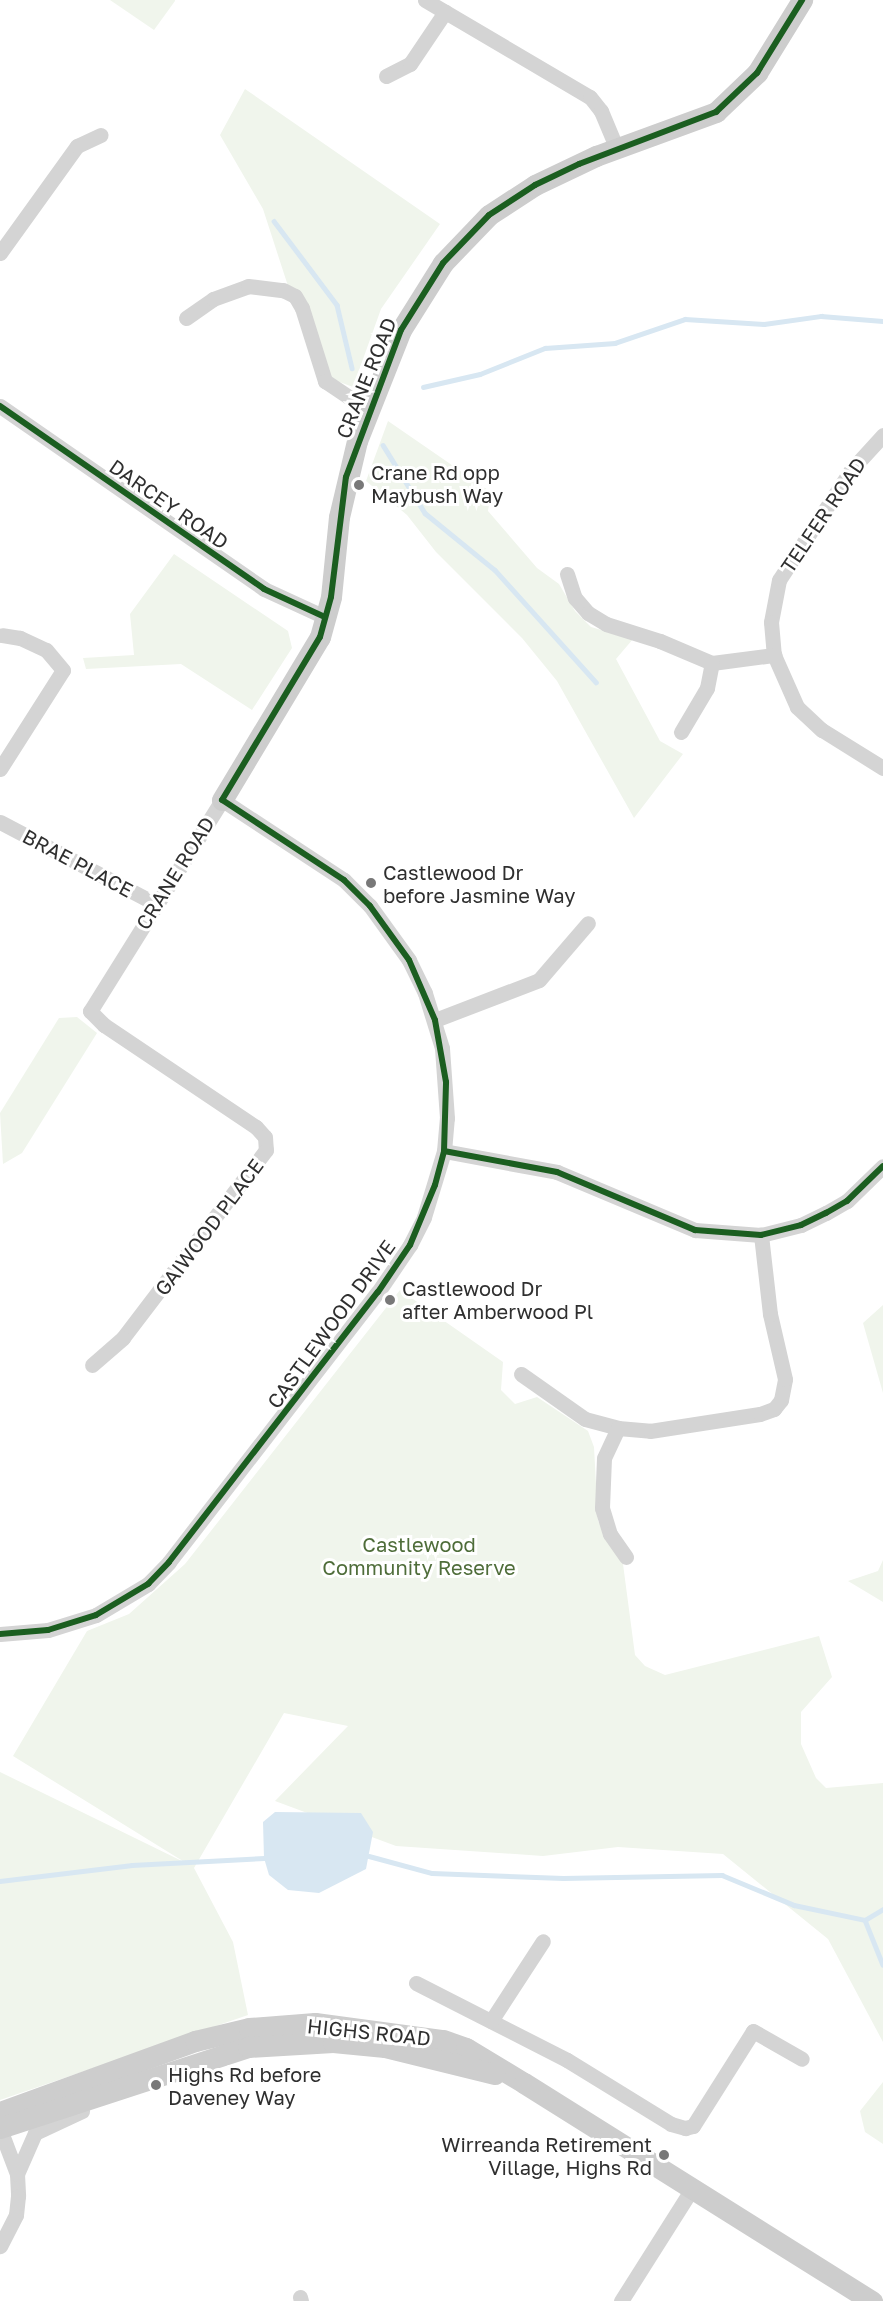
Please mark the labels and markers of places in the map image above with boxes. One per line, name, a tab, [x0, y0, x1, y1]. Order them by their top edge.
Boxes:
place label: Crane Rd opp Maybush Way	[371, 461, 503, 508]
marker: Crane Rd opp Maybush Way	[352, 478, 366, 492]
place label: Castlewood Dr before Jasmine Way	[383, 860, 575, 907]
marker: Castlewood Dr before Jasmine Way	[364, 876, 378, 890]
place label: Castlewood Dr after Amberwood Pl	[402, 1276, 593, 1323]
marker: Castlewood Dr after Amberwood Pl	[383, 1293, 397, 1307]
place label: Highs Rd before Daveney Way	[168, 2062, 321, 2109]
marker: Highs Rd before Daveney Way	[149, 2078, 163, 2092]
place label: Wirreanda Retirement Village, Highs Rd	[441, 2132, 652, 2179]
marker: Wirreanda Retirement Village, Highs Rd	[657, 2148, 671, 2162]

